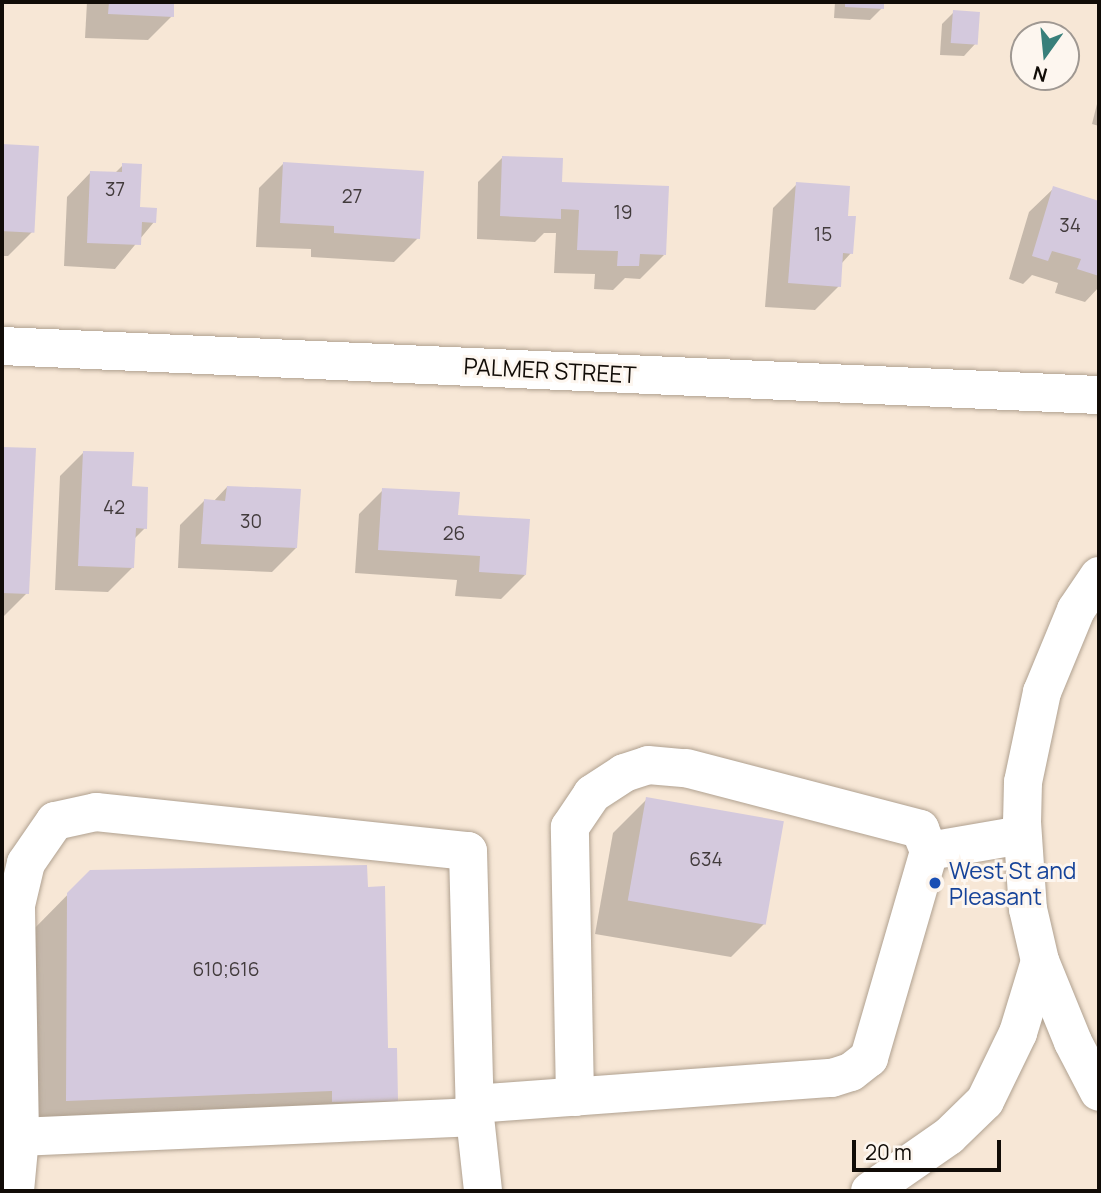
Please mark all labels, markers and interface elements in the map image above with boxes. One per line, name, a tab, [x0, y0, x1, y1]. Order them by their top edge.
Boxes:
north arrow	[1010, 21, 1080, 91]
text: N	[1030, 60, 1050, 89]
house number: 37	[105, 179, 125, 201]
house number: 27	[342, 186, 362, 208]
house number: 19	[613, 202, 633, 224]
house number: 34	[1059, 215, 1081, 237]
house number: 15	[814, 224, 832, 246]
street label: PALMER STREET	[463, 352, 637, 388]
house number: 42	[103, 497, 125, 519]
house number: 30	[240, 511, 262, 533]
house number: 26	[443, 523, 465, 545]
house number: 634	[689, 849, 723, 871]
place label: West St and Pleasant	[949, 856, 1076, 910]
marker: West St and Pleasant	[927, 875, 943, 891]
house number: 610;616	[192, 959, 260, 981]
scale bar	[856, 1126, 1005, 1170]
text: 20 m	[865, 1138, 912, 1166]

